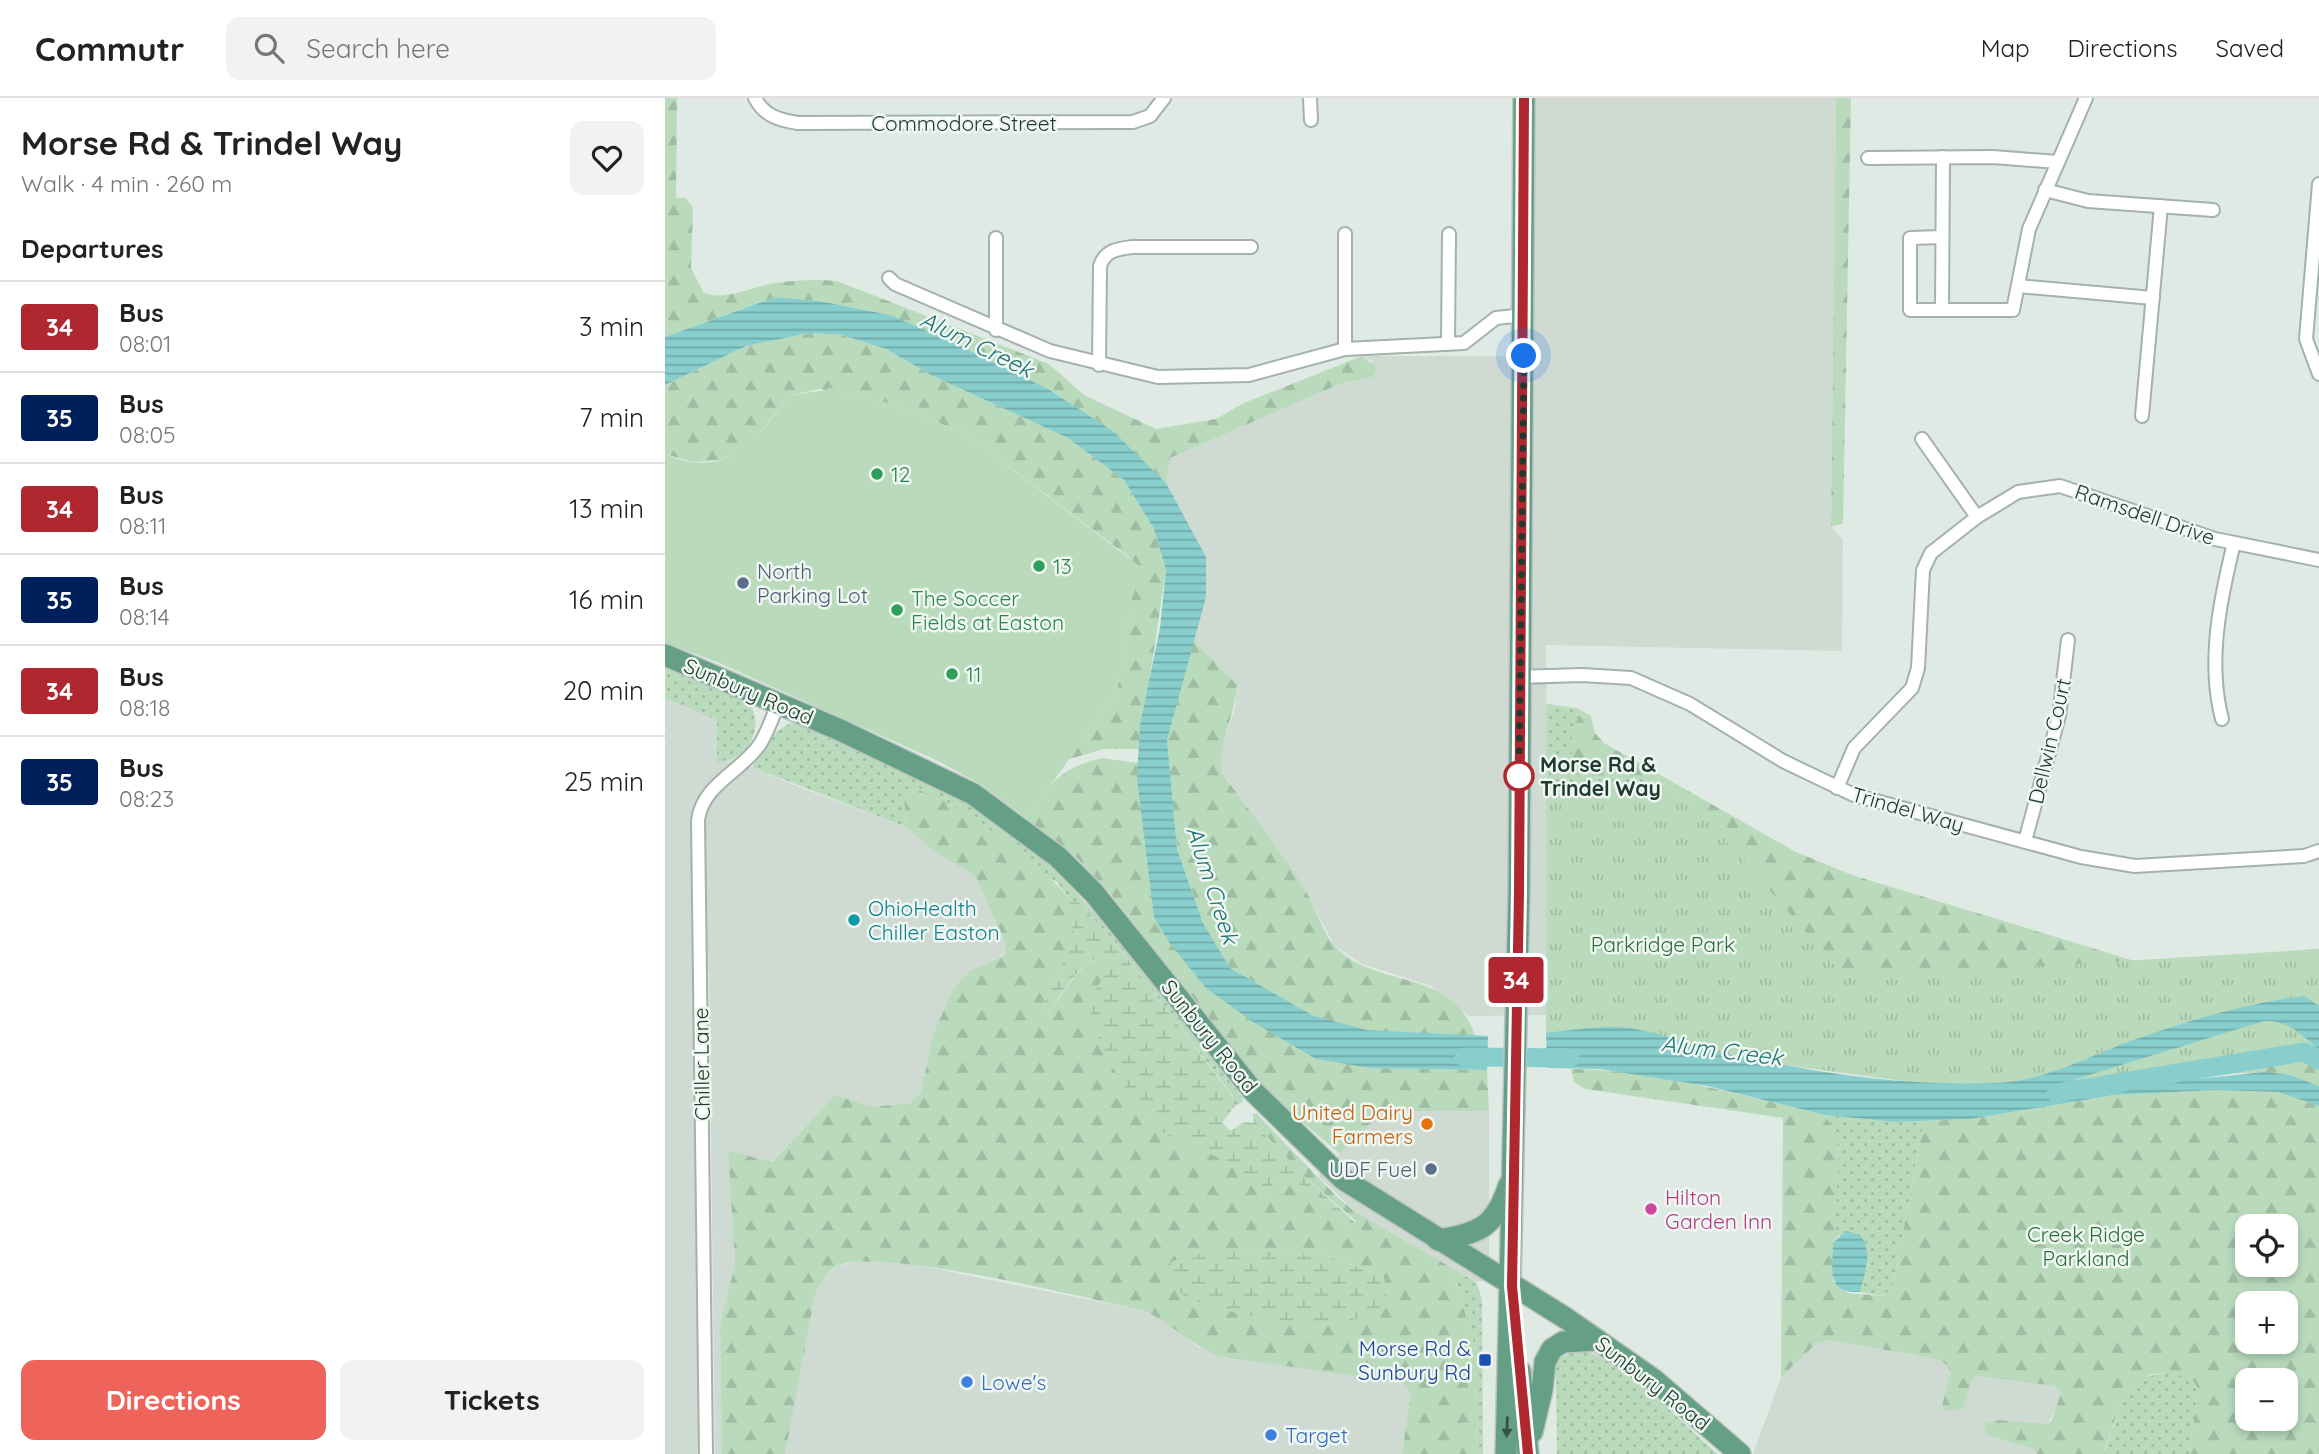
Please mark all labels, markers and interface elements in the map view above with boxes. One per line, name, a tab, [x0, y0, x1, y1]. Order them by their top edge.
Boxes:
search box	[226, 17, 716, 80]
text: Commutr	[35, 28, 184, 69]
icon: search	[250, 29, 288, 67]
text: Search here	[306, 32, 450, 65]
text: Map	[1981, 33, 2030, 63]
text: Directions	[2068, 33, 2178, 63]
text: Saved	[2216, 33, 2284, 63]
street label: Commodore Street	[871, 110, 1057, 136]
button: heart	[570, 121, 644, 195]
text: Morse Rd & Trindel Way	[21, 122, 402, 163]
text: Walk · 4 min · 260 m	[21, 169, 232, 198]
text: Departures	[21, 232, 164, 265]
text: Bus	[119, 296, 164, 329]
water label: Alum Creek	[916, 304, 1040, 385]
text: 3 min	[579, 310, 644, 343]
text: 34	[46, 312, 73, 342]
text: 08:01	[119, 329, 172, 358]
your location	[1506, 338, 1541, 373]
text: Bus	[119, 387, 164, 420]
text: 7 min	[579, 401, 644, 434]
text: 35	[46, 403, 73, 433]
text: 08:05	[119, 420, 176, 449]
place label: 12	[891, 461, 910, 487]
marker: 12	[869, 466, 885, 482]
text: Bus	[119, 478, 164, 511]
street label: Ramsdell Drive	[2072, 478, 2218, 550]
text: 13 min	[569, 492, 644, 525]
text: 34	[46, 494, 73, 524]
text: 08:11	[119, 511, 166, 540]
place label: 13	[1053, 553, 1072, 579]
place label: North Parking Lot	[757, 558, 868, 608]
marker: 13	[1031, 558, 1047, 574]
text: Bus	[119, 569, 164, 602]
marker: North Parking Lot	[735, 575, 751, 591]
text: 16 min	[569, 583, 644, 616]
text: 35	[46, 585, 73, 615]
place label: The Soccer Fields at Easton	[911, 585, 1064, 635]
text: 08:14	[119, 602, 170, 631]
marker: The Soccer Fields at Easton	[889, 602, 905, 618]
street label: Sunbury Road	[680, 652, 818, 730]
text: Bus	[119, 660, 164, 693]
place label: 11	[966, 661, 982, 687]
marker: 11	[944, 666, 960, 682]
text: 20 min	[563, 674, 644, 707]
text: 34	[46, 676, 73, 706]
street label: Dellwin Court	[2022, 676, 2076, 806]
text: 08:18	[119, 693, 170, 722]
text: Bus	[119, 751, 164, 784]
place label: Morse Rd & Trindel Way	[1540, 751, 1661, 801]
marker: Morse Rd & Trindel Way	[1504, 761, 1534, 791]
text: 25 min	[564, 765, 644, 798]
text: 35	[46, 767, 73, 797]
street label: Trindel Way	[1849, 781, 1967, 837]
text: 08:23	[119, 784, 174, 813]
water label: Alum Creek	[1180, 822, 1246, 949]
place label: OhioHealth Chiller Easton	[868, 895, 1000, 945]
marker: OhioHealth Chiller Easton	[846, 912, 862, 928]
park label: Parkridge Park	[1591, 931, 1735, 957]
line badge: 34	[1485, 957, 1547, 1003]
text: 34	[1503, 965, 1530, 995]
street label: Sunbury Road	[1156, 974, 1264, 1098]
street label: Chiller Lane	[687, 1007, 715, 1121]
water label: Alum Creek	[1660, 1028, 1786, 1072]
place label: United Dairy Farmers	[1292, 1099, 1413, 1149]
marker: United Dairy Farmers	[1419, 1116, 1435, 1132]
place label: UDF Fuel	[1329, 1156, 1417, 1182]
marker: UDF Fuel	[1423, 1161, 1439, 1177]
place label: Hilton Garden Inn	[1665, 1184, 1772, 1234]
marker: Hilton Garden Inn	[1643, 1201, 1659, 1217]
map controls	[2235, 1214, 2298, 1431]
button: locate	[2235, 1214, 2298, 1277]
park label: Creek Ridge Parkland	[2027, 1221, 2145, 1271]
button: +	[2235, 1291, 2298, 1354]
street label: Sunbury Road	[1590, 1330, 1716, 1436]
place label: Morse Rd & Sunbury Rd	[1358, 1335, 1471, 1385]
marker: Morse Rd & Sunbury Rd	[1477, 1352, 1493, 1368]
button: Directions	[21, 1360, 326, 1440]
button: Tickets	[340, 1360, 644, 1440]
button: −	[2235, 1368, 2298, 1431]
place label: Lowe's	[981, 1369, 1046, 1395]
marker: Lowe's	[959, 1374, 975, 1390]
one-way arrow	[1502, 1417, 1513, 1439]
place label: Target	[1285, 1422, 1348, 1448]
marker: Target	[1263, 1427, 1279, 1443]

